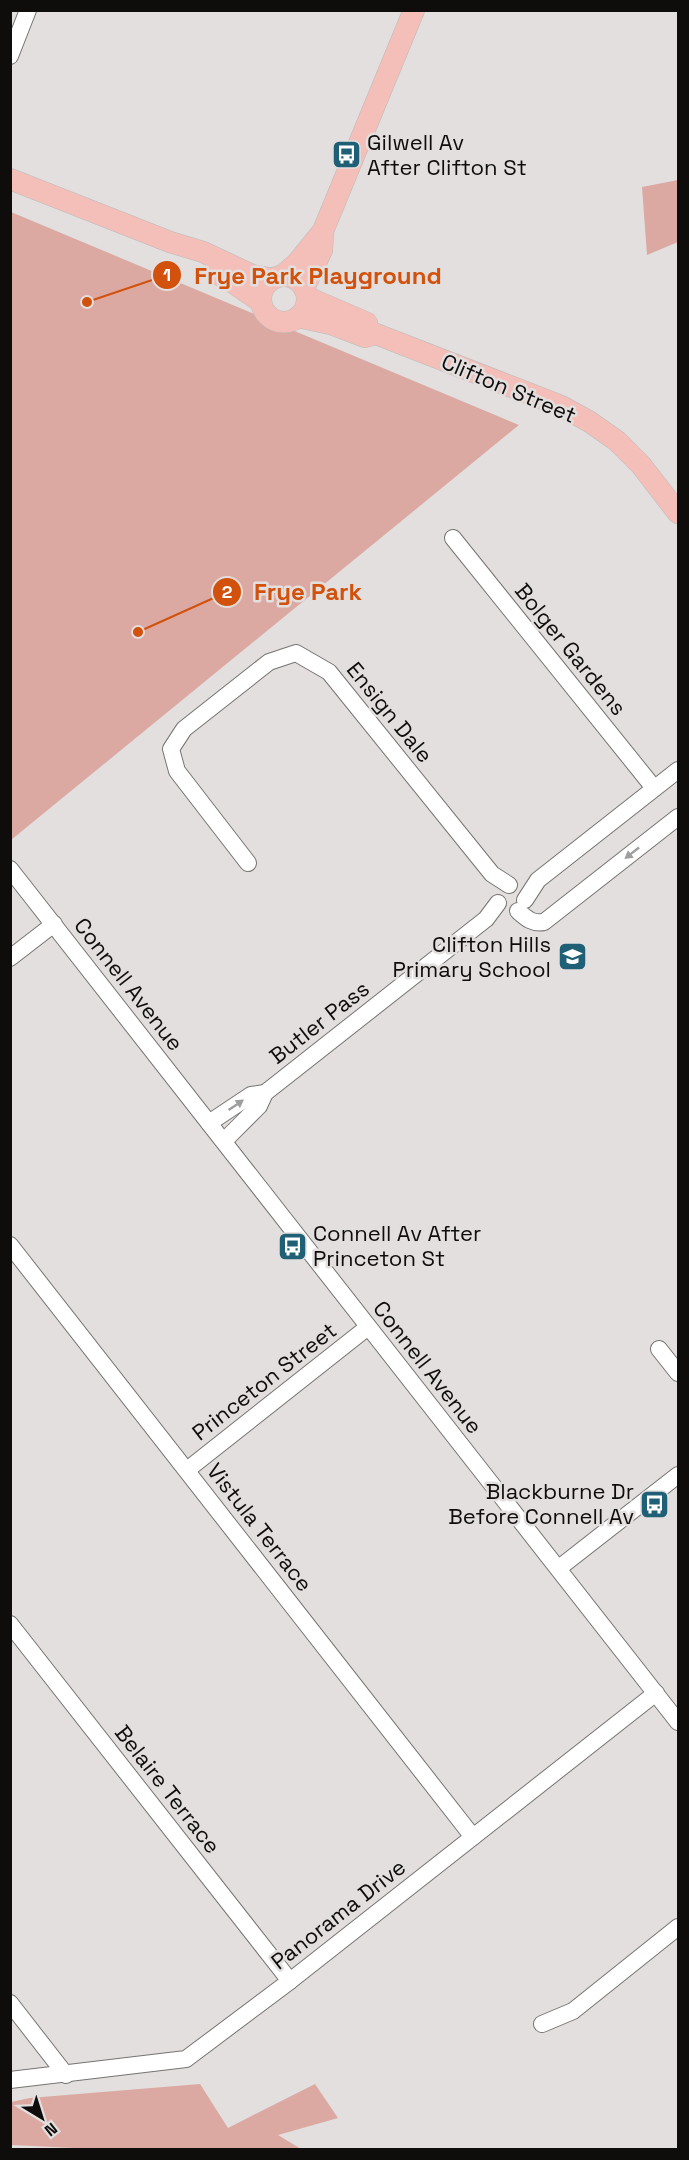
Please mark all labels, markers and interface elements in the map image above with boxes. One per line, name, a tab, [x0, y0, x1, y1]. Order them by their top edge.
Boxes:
place label: Gilwell Av After Clifton St	[367, 128, 527, 181]
bus stop icon: Gilwell Av After Clifton St	[330, 139, 362, 171]
callout: Frye Park Playground	[152, 254, 454, 296]
text: Frye Park Playground	[194, 260, 442, 291]
text: 1	[163, 263, 171, 286]
street label: Clifton Street	[437, 347, 581, 429]
callout: Frye Park	[212, 571, 374, 613]
text: Frye Park	[254, 576, 363, 607]
street label: Bolger Gardens	[509, 577, 633, 721]
text: 2	[222, 580, 233, 603]
street label: Ensign Dale	[341, 656, 439, 768]
one-way arrow	[625, 846, 640, 858]
street label: Connell Avenue	[68, 912, 190, 1056]
place label: Clifton Hills Primary School	[392, 930, 551, 983]
school or university icon: Clifton Hills Primary School	[556, 941, 588, 973]
street label: Butler Pass	[263, 974, 375, 1070]
one-way arrow	[228, 1100, 244, 1111]
place label: Connell Av After Princeton St	[313, 1219, 481, 1272]
bus stop icon: Connell Av After Princeton St	[276, 1230, 308, 1262]
street label: Connell Avenue	[367, 1295, 489, 1439]
street label: Princeton Street	[186, 1316, 342, 1446]
street label: Vistula Terrace	[201, 1457, 319, 1597]
place label: Blackburne Dr Before Connell Av	[448, 1477, 634, 1530]
bus stop icon: Blackburne Dr Before Connell Av	[639, 1488, 671, 1520]
street label: Belaire Terrace	[109, 1719, 227, 1859]
street label: Panorama Drive	[265, 1853, 411, 1975]
north arrow	[12, 2088, 72, 2148]
text: N	[40, 2118, 62, 2141]

